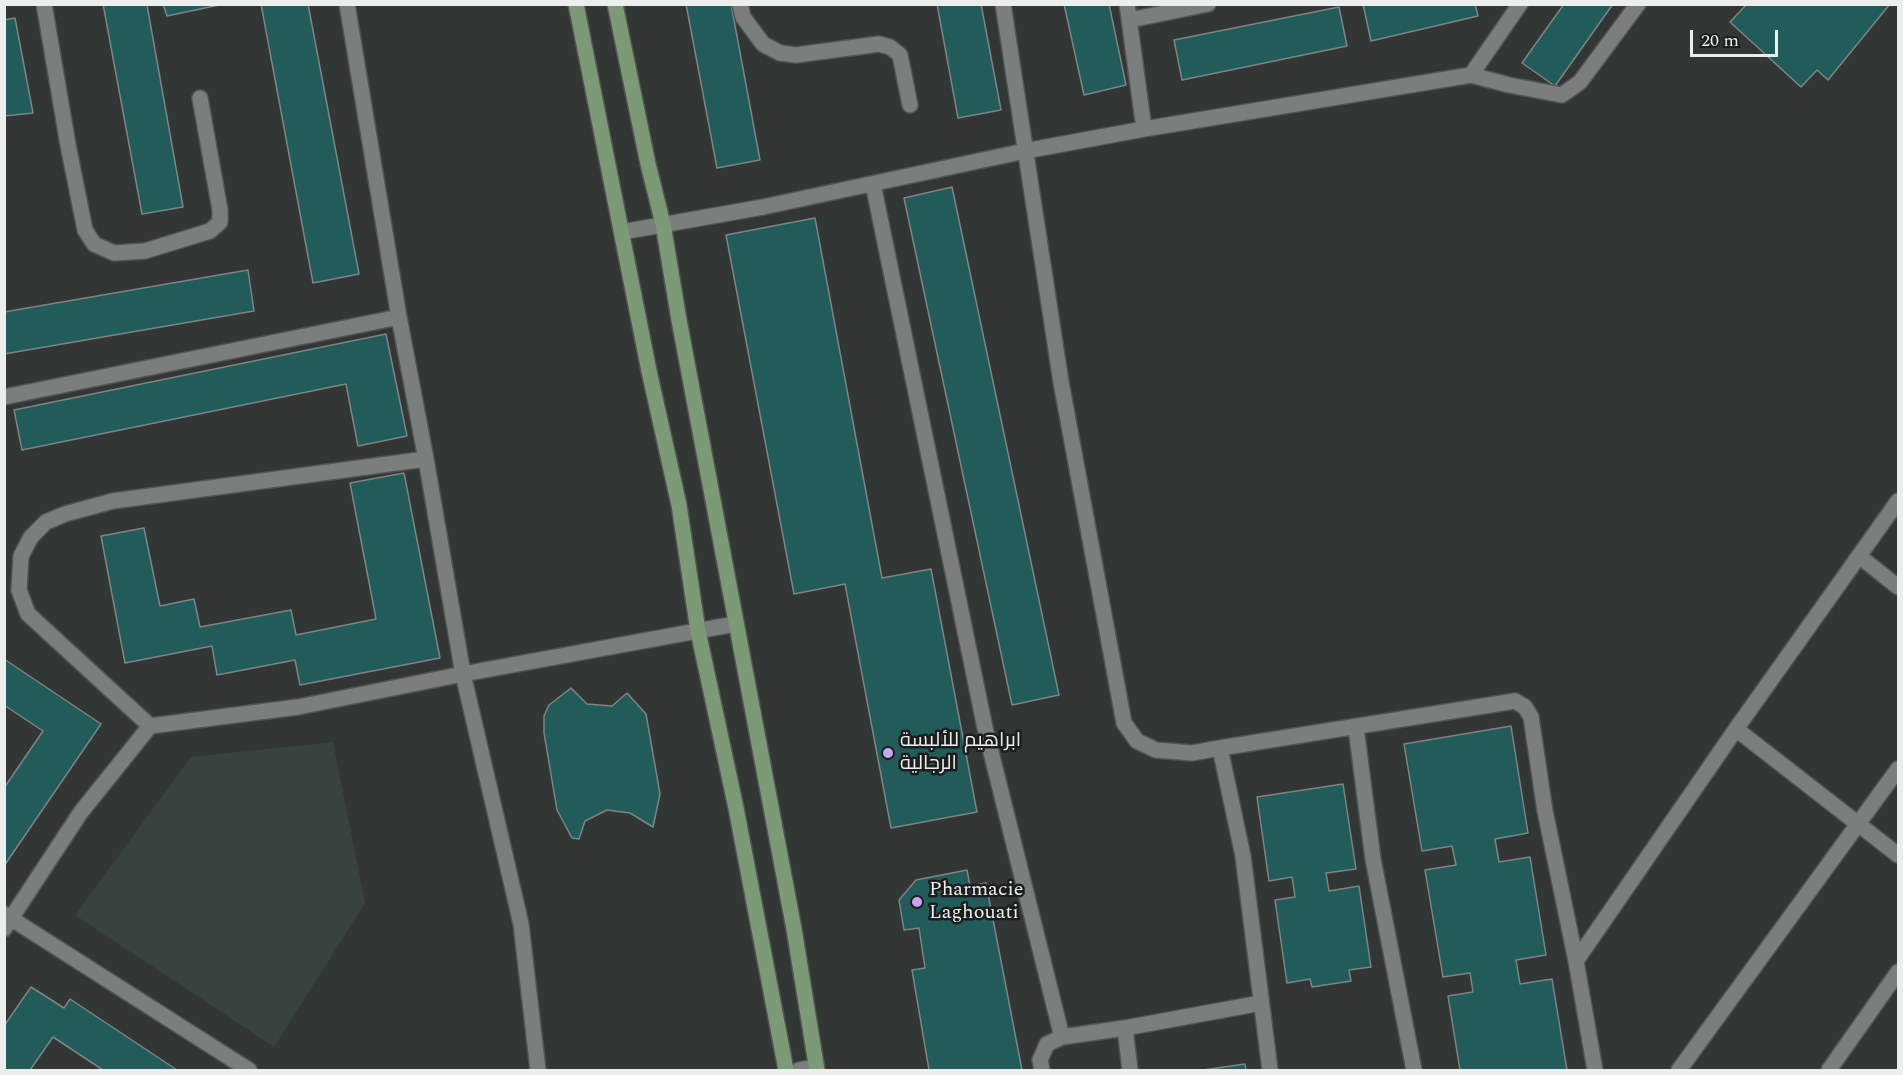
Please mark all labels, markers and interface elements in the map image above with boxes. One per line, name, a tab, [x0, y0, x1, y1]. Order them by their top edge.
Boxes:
scale bar	[1693, 18, 1782, 56]
text: 20 m	[1701, 27, 1739, 54]
place label: ابراهيم للألبسة الرجالية	[900, 730, 1021, 777]
marker: ابراهيم للألبسة الرجالية	[881, 746, 895, 760]
place label: Pharmacie Laghouati	[929, 879, 1023, 926]
marker: Pharmacie Laghouati	[910, 895, 924, 909]

